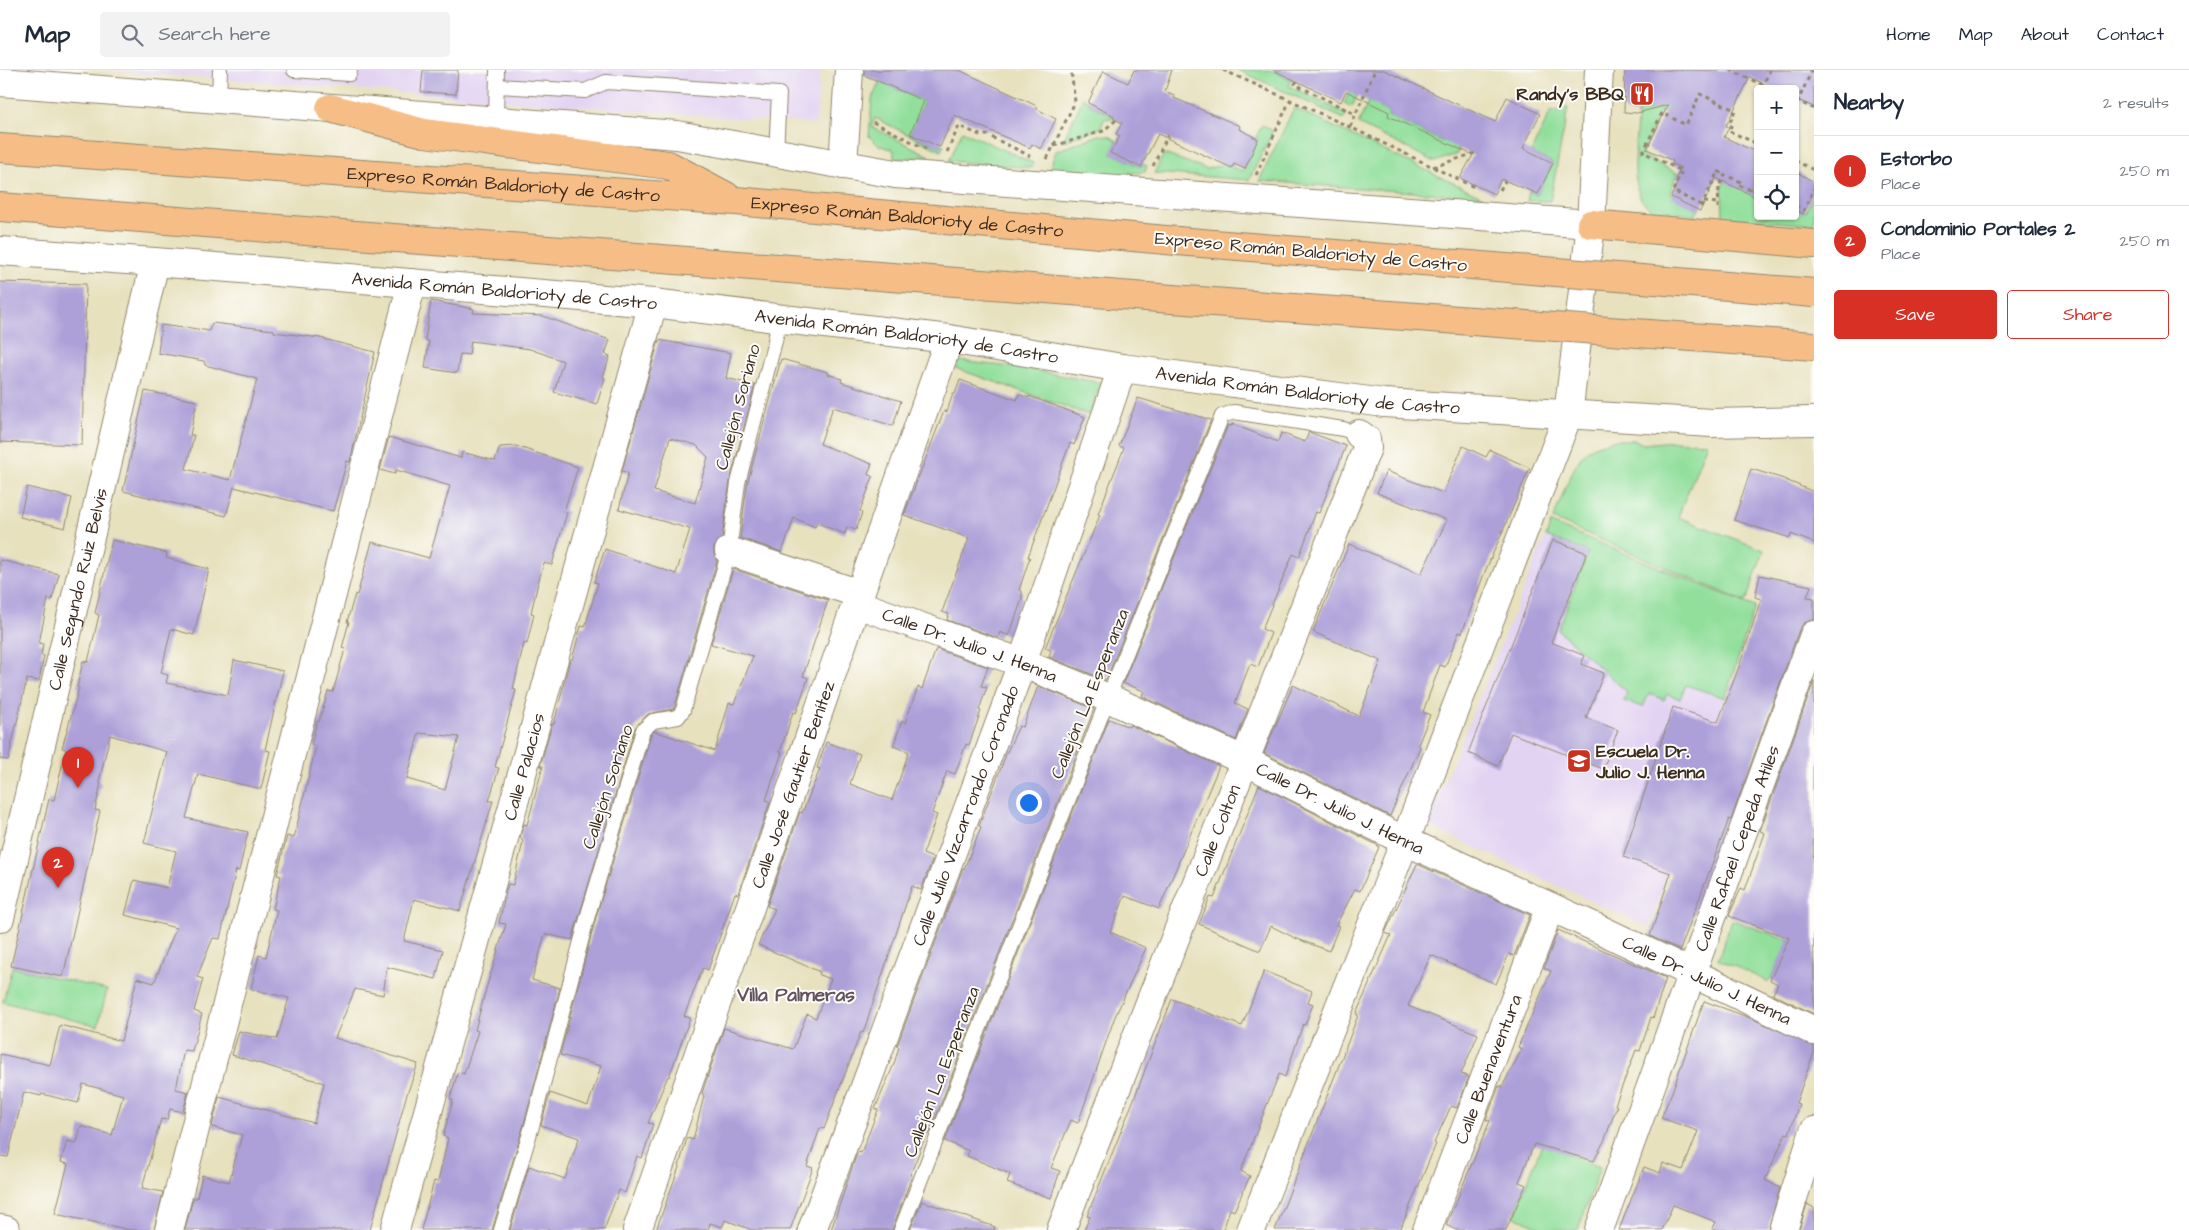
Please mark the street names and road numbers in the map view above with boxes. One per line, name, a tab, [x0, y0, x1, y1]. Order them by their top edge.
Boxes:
street label: Expreso Román Baldorioty de Castro	[346, 161, 661, 208]
street label: Expreso Román Baldorioty de Castro	[750, 190, 1065, 243]
street label: Expreso Román Baldorioty de Castro	[1154, 226, 1468, 279]
street label: Avenida Román Baldorioty de Castro	[351, 266, 658, 316]
street label: Avenida Román Baldorioty de Castro	[754, 303, 1060, 370]
street label: Callejón Soriano	[709, 341, 767, 473]
street label: Avenida Román Baldorioty de Castro	[1154, 360, 1461, 420]
street label: Calle Segundo Ruiz Belvis	[42, 485, 114, 693]
street label: Calle Dr. Julio J. Henna	[879, 602, 1061, 689]
street label: Callejón La Esperanza	[1044, 605, 1136, 783]
street label: Calle José Gautier Benítez	[745, 677, 841, 892]
street label: Calle Julio Vizcarrondo Coronado	[906, 682, 1025, 949]
street label: Calle Palacios	[497, 710, 551, 823]
street label: Callejón Soriano	[576, 722, 640, 852]
street label: Calle Rafael Cepeda Atiles	[1688, 742, 1786, 955]
street label: Calle Dr. Julio J. Henna	[1252, 756, 1428, 860]
street label: Calle Colton	[1188, 781, 1247, 880]
street label: Calle Dr. Julio J. Henna	[1618, 929, 1795, 1031]
street label: Callejón La Esperanza	[898, 983, 986, 1161]
street label: Calle Buenaventura	[1448, 991, 1528, 1148]

